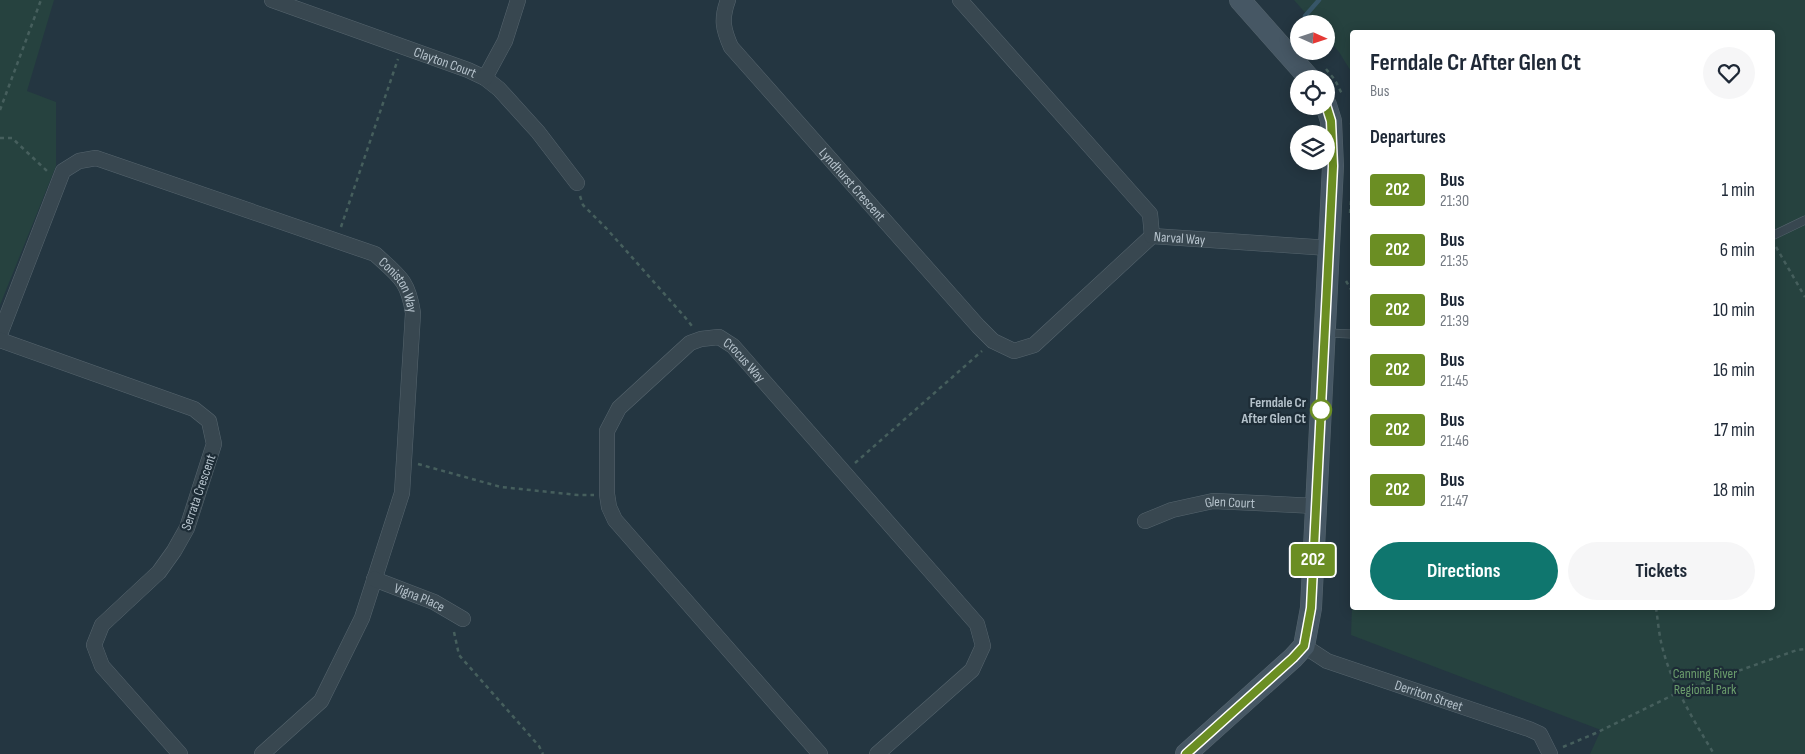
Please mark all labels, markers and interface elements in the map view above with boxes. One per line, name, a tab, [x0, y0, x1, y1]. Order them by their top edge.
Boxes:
north arrow	[1290, 15, 1335, 60]
map controls	[1290, 15, 1335, 170]
street label: Clayton Court	[412, 43, 479, 82]
button: heart	[1703, 47, 1755, 99]
text: Ferndale Cr After Glen Ct	[1370, 48, 1581, 77]
button: locate	[1290, 70, 1335, 115]
text: Bus	[1370, 82, 1390, 101]
button: layers	[1290, 125, 1335, 170]
text: Departures	[1370, 126, 1446, 149]
street label: Lyndhurst Crescent	[815, 144, 889, 225]
text: Bus	[1440, 169, 1465, 192]
text: 202	[1385, 179, 1410, 200]
text: 1 min	[1721, 179, 1755, 202]
text: 21:30	[1440, 192, 1469, 211]
street label: Narval Way	[1153, 228, 1207, 249]
text: Bus	[1440, 229, 1465, 252]
text: 202	[1385, 239, 1410, 260]
text: 6 min	[1720, 239, 1755, 262]
text: 21:35	[1440, 252, 1468, 271]
street label: Coniston Way	[375, 254, 421, 314]
text: Bus	[1440, 289, 1465, 312]
text: 202	[1385, 299, 1410, 320]
text: 10 min	[1713, 299, 1755, 322]
text: 21:39	[1440, 312, 1469, 331]
street label: Crocus Way	[720, 334, 769, 386]
text: Bus	[1440, 349, 1465, 372]
text: 202	[1385, 359, 1410, 380]
text: 16 min	[1713, 359, 1755, 382]
text: 21:45	[1440, 372, 1468, 391]
place label: Ferndale Cr After Glen Ct	[1241, 394, 1307, 427]
marker: Ferndale Cr After Glen Ct	[1310, 399, 1332, 421]
text: Bus	[1440, 409, 1465, 432]
text: 202	[1385, 419, 1410, 440]
text: 17 min	[1714, 419, 1755, 442]
text: 21:46	[1440, 432, 1469, 451]
street label: Serrata Crescent	[178, 452, 219, 532]
text: Bus	[1440, 469, 1465, 492]
text: 202	[1385, 479, 1410, 500]
text: 18 min	[1713, 479, 1755, 502]
text: 21:47	[1440, 492, 1468, 511]
street label: Glen Court	[1203, 493, 1255, 512]
button: Directions	[1370, 542, 1558, 600]
button: Tickets	[1568, 542, 1755, 600]
line badge: 202	[1284, 544, 1342, 576]
text: 202	[1301, 549, 1325, 570]
street label: Vigna Place	[392, 580, 448, 616]
park label: Canning River Regional Park	[1673, 665, 1737, 698]
street label: Derriton Street	[1392, 676, 1465, 715]

